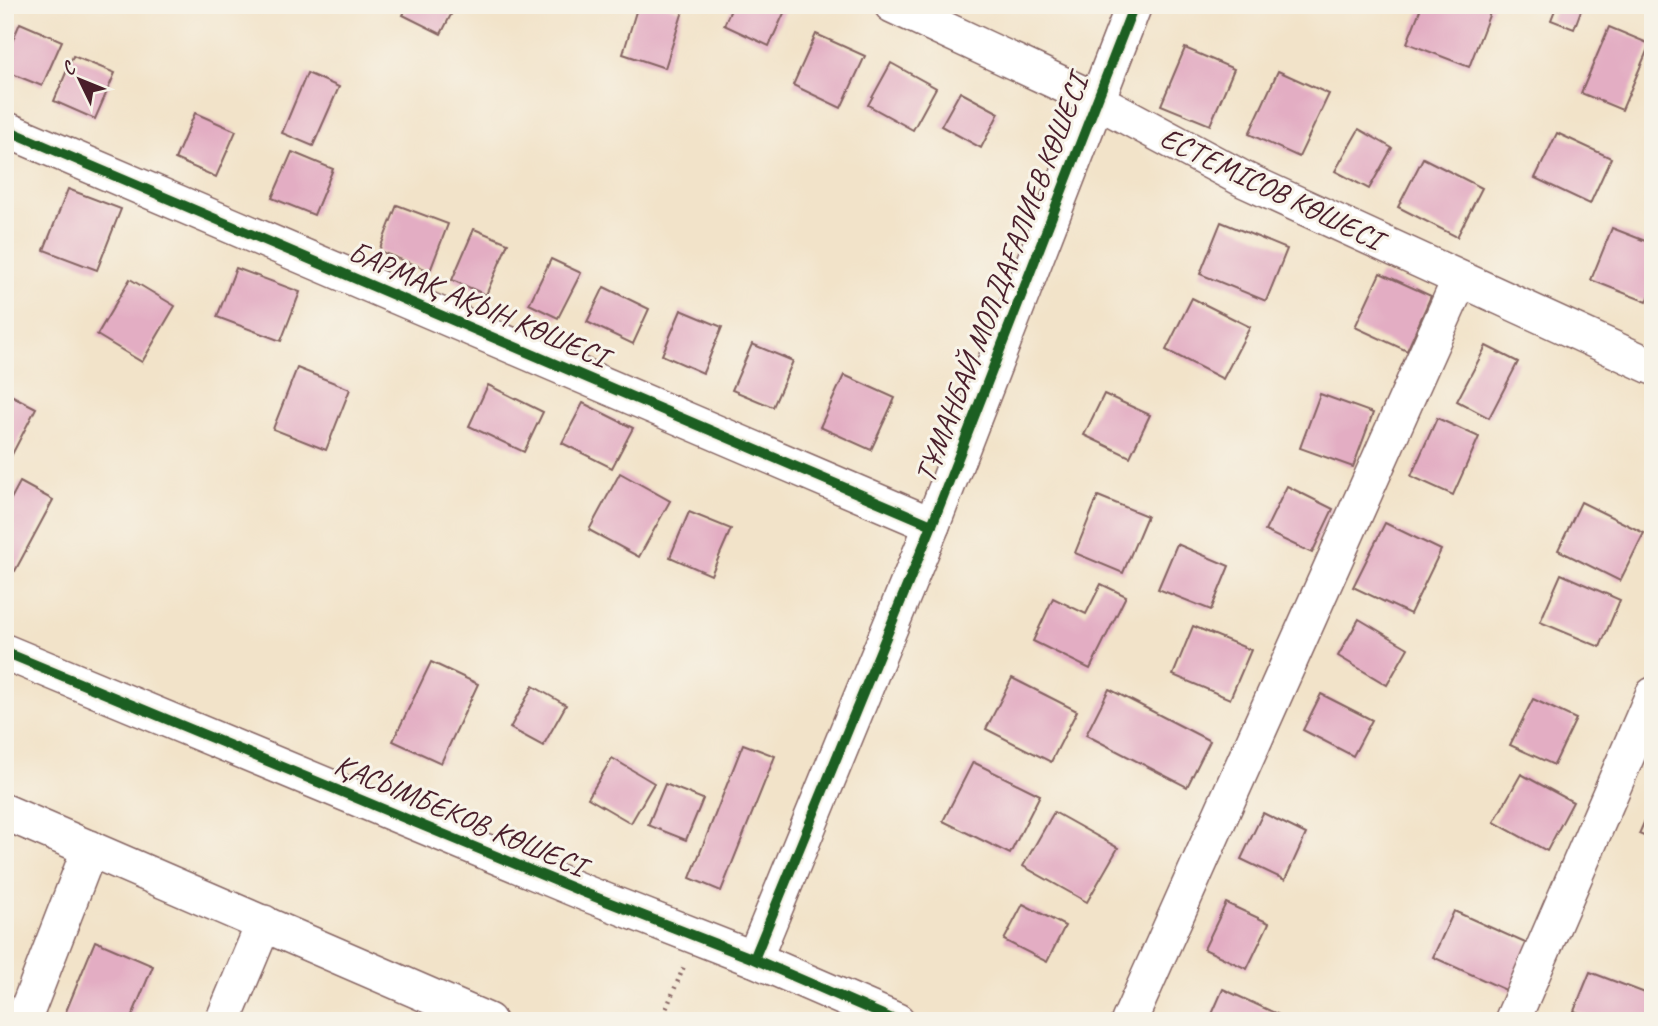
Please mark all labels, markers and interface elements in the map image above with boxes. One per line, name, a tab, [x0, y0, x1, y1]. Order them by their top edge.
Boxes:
north arrow	[46, 46, 116, 116]
text: С	[56, 56, 82, 81]
street label: ТҰМАНБАЙ МОЛДАҒАЛИЕВ КӨШЕСІ	[906, 63, 1099, 488]
street label: ЕСТЕМІСОВ КӨШЕСІ	[1154, 118, 1394, 261]
street label: БАРМАҚ АҚЫН КӨШЕСІ	[343, 232, 620, 378]
street label: ҚАСЫМБЕКОВ КӨШЕСІ	[329, 745, 597, 888]

